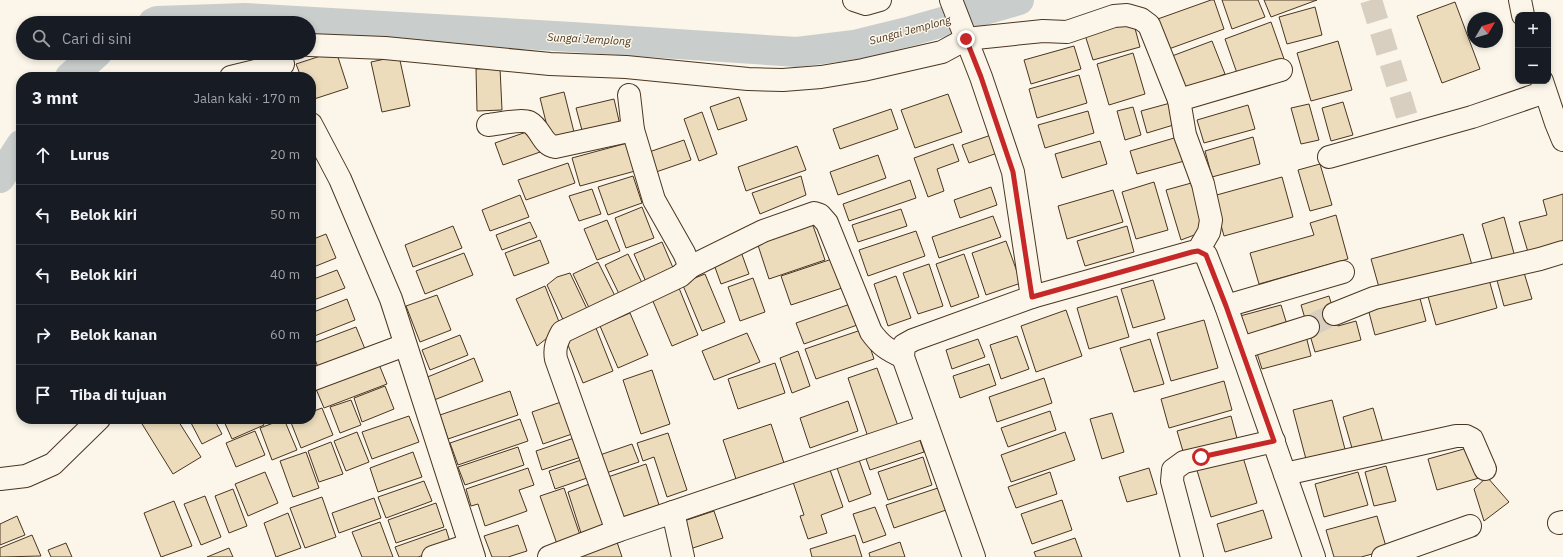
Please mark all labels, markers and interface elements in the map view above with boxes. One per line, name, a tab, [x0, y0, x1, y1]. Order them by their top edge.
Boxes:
water label: Sungai Jemplong	[868, 12, 953, 48]
north arrow	[1467, 12, 1503, 48]
map controls	[1515, 12, 1551, 84]
button: +	[1515, 12, 1551, 48]
search box	[16, 16, 316, 60]
icon: search	[30, 27, 52, 49]
text: Cari di sini	[62, 29, 131, 48]
water label: Sungai Jemplong	[547, 30, 632, 48]
route end	[957, 30, 975, 48]
button: −	[1515, 48, 1551, 84]
text: 3 mnt	[32, 87, 78, 109]
text: Jalan kaki · 170 m	[193, 90, 300, 107]
icon: ahead	[32, 144, 54, 166]
text: Lurus	[70, 145, 109, 164]
text: 20 m	[270, 146, 300, 163]
icon: left	[32, 204, 54, 226]
text: Belok kiri	[70, 205, 137, 224]
text: 50 m	[270, 206, 300, 223]
icon: left	[32, 264, 54, 286]
text: Belok kiri	[70, 265, 137, 284]
text: 40 m	[270, 266, 300, 283]
icon: right	[32, 324, 54, 346]
text: Belok kanan	[70, 325, 157, 344]
text: 60 m	[270, 326, 300, 343]
icon: arrive	[32, 384, 54, 406]
text: Tiba di tujuan	[70, 385, 167, 404]
route start	[1192, 448, 1210, 466]

